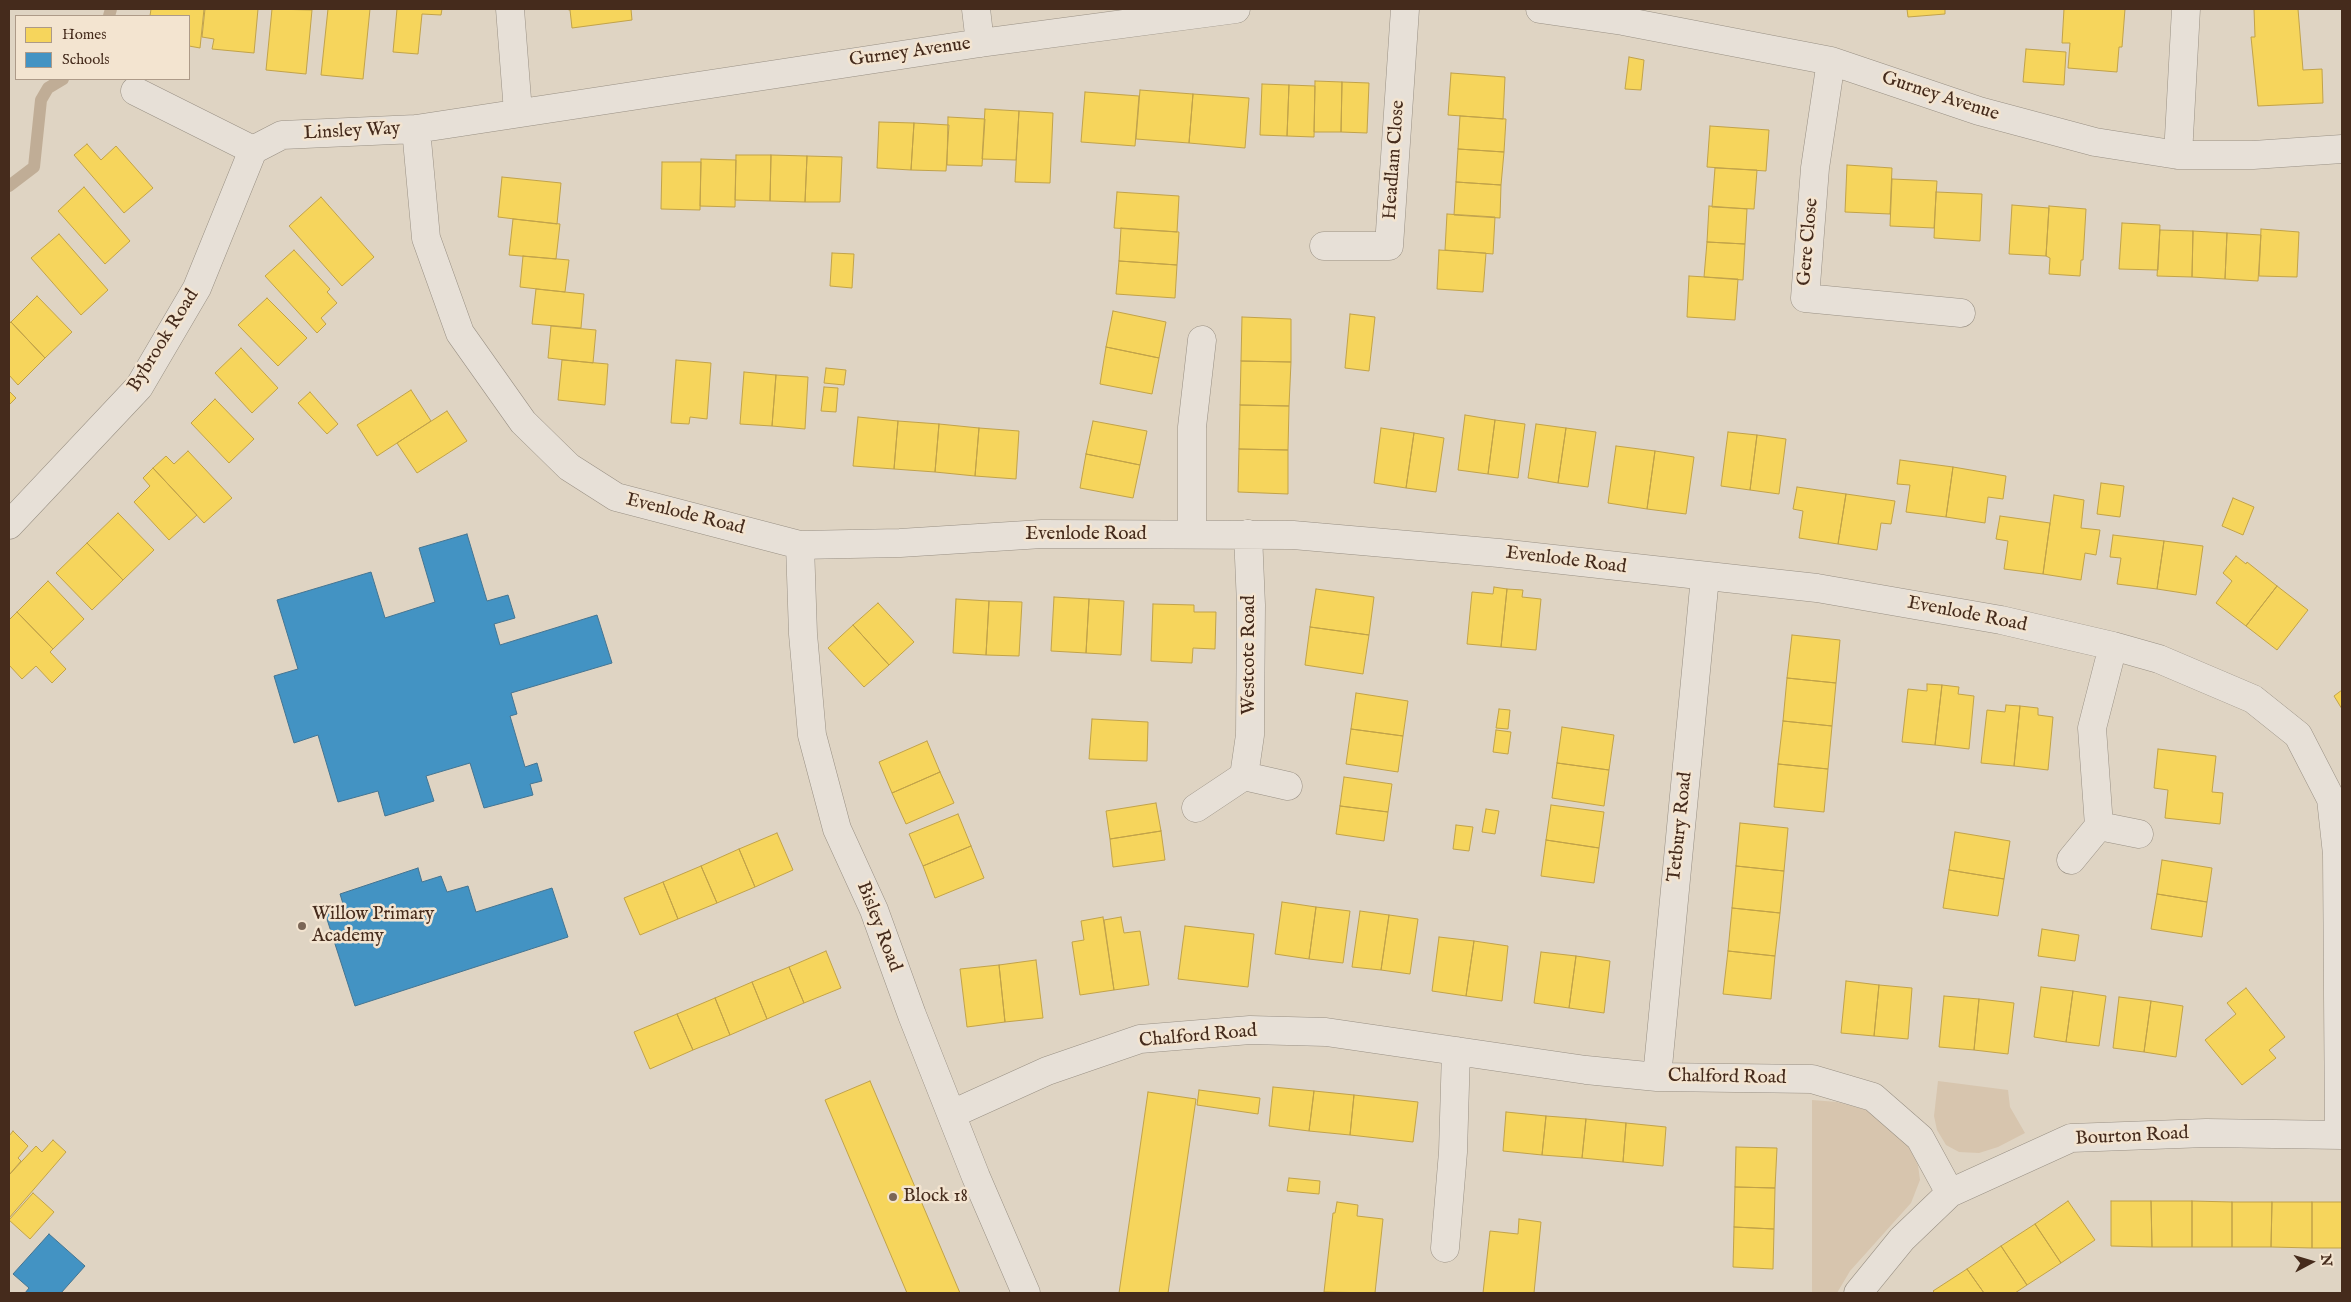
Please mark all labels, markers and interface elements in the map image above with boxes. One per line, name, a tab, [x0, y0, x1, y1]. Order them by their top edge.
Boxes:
legend	[15, 15, 190, 80]
text: Homes	[62, 25, 106, 44]
street label: Gurney Avenue	[848, 33, 972, 73]
text: Schools	[62, 50, 110, 69]
street label: Gurney Avenue	[1878, 67, 2002, 127]
street label: Headlam Close	[1379, 100, 1411, 220]
street label: Linsley Way	[303, 118, 401, 146]
street label: Gere Close	[1794, 197, 1824, 287]
street label: Bybrook Road	[123, 285, 205, 397]
street label: Evenlode Road	[623, 489, 747, 541]
street label: Evenlode Road	[1025, 524, 1147, 546]
street label: Evenlode Road	[1504, 542, 1628, 580]
street label: Evenlode Road	[1905, 592, 2029, 638]
street label: Westcote Road	[1239, 595, 1261, 715]
street label: Tetbury Road	[1664, 771, 1698, 883]
street label: Bisley Road	[850, 879, 906, 975]
place label: Willow Primary Academy	[312, 904, 434, 948]
marker: Willow Primary Academy	[296, 920, 308, 932]
street label: Chalford Road	[1138, 1020, 1258, 1054]
street label: Chalford Road	[1668, 1066, 1786, 1090]
street label: Bourton Road	[2075, 1123, 2189, 1151]
place label: Block 18	[903, 1186, 968, 1208]
marker: Block 18	[887, 1191, 899, 1203]
north arrow	[2286, 1237, 2336, 1287]
text: N	[2316, 1253, 2336, 1267]

